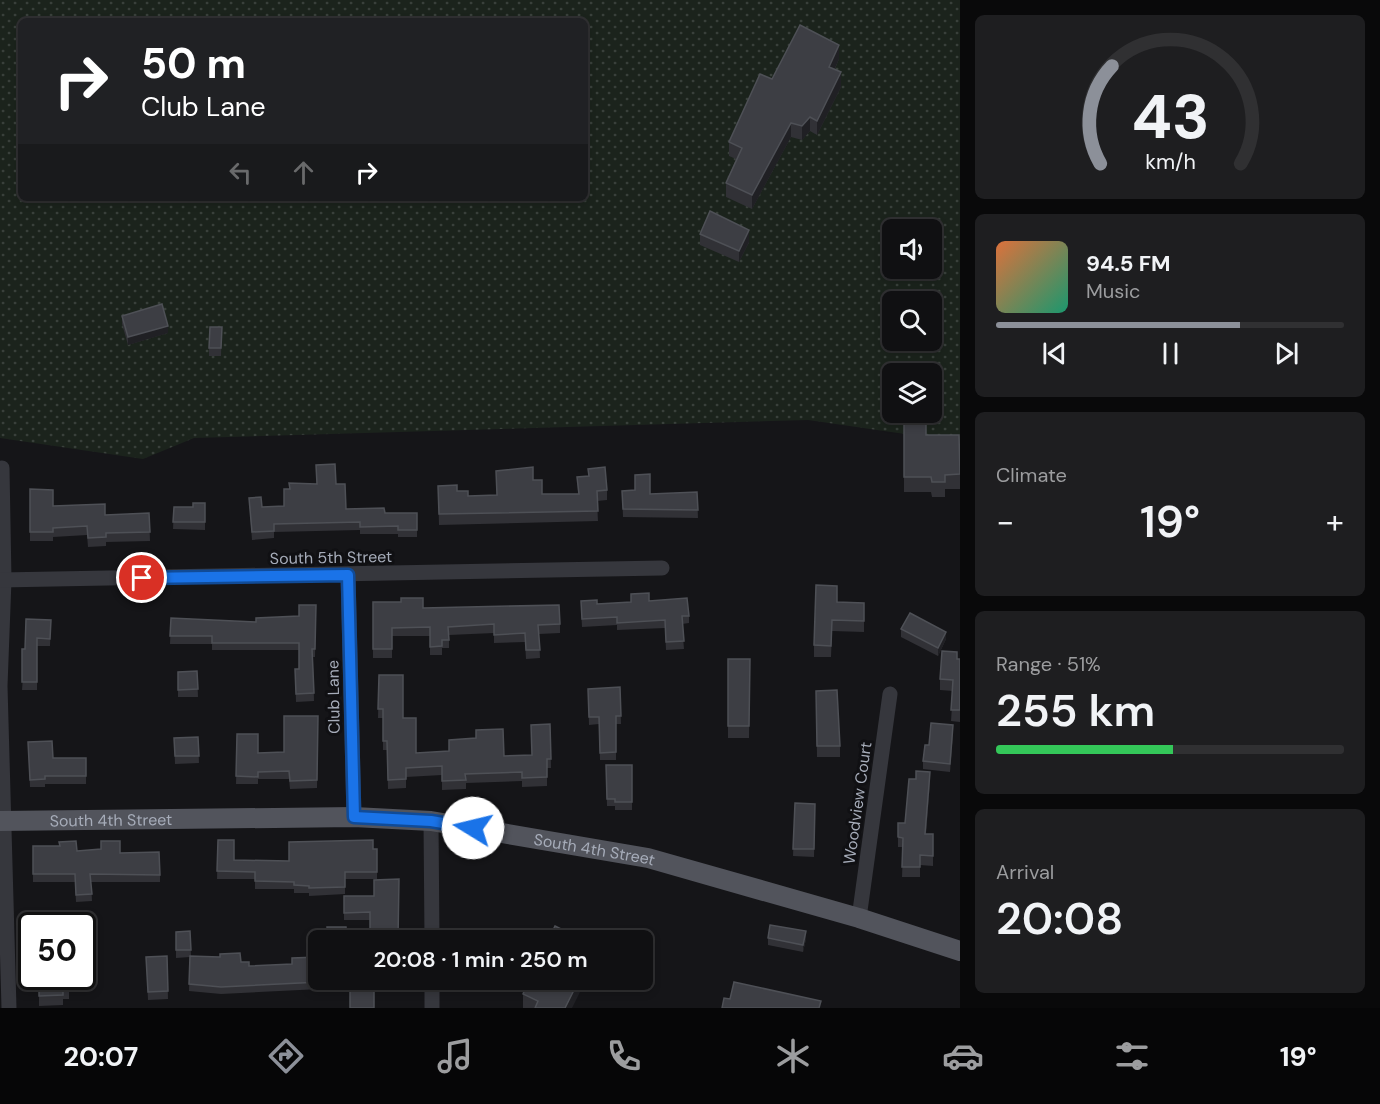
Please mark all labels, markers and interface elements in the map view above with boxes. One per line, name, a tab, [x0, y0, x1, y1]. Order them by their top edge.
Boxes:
text: 50 m	[141, 36, 246, 91]
icon: right	[42, 42, 120, 120]
text: 43	[1131, 76, 1209, 157]
text: Club Lane	[141, 89, 266, 124]
text: km/h	[1145, 148, 1195, 176]
icon: left	[224, 156, 257, 189]
icon: ahead	[287, 156, 320, 189]
icon: right	[350, 156, 383, 189]
map controls	[882, 219, 942, 423]
button: sound	[882, 219, 942, 279]
text: 94.5 FM	[1086, 249, 1170, 278]
text: Music	[1086, 278, 1141, 304]
button: search	[882, 291, 942, 351]
icon: previous	[1038, 337, 1071, 370]
icon: pause	[1154, 337, 1187, 370]
icon: next	[1270, 337, 1303, 370]
button: layers	[882, 363, 942, 423]
text: Climate	[996, 462, 1067, 488]
text: 19°	[1140, 492, 1200, 551]
text: −	[996, 500, 1014, 543]
text: +	[1326, 500, 1344, 543]
street label: South 5th Street	[270, 546, 392, 569]
pin	[116, 552, 167, 603]
icon: arrive	[125, 561, 158, 594]
text: Range · 51%	[996, 651, 1101, 677]
street label: Club Lane	[322, 660, 345, 734]
text: 255 km	[996, 681, 1155, 740]
street label: Woodview Court	[839, 740, 876, 866]
position arrow	[441, 796, 505, 860]
street label: South 4th Street	[50, 809, 172, 831]
street label: South 4th Street	[532, 829, 657, 871]
text: Arrival	[996, 859, 1054, 885]
text: 20:08	[996, 889, 1123, 948]
speed limit sign: 50	[18, 912, 96, 990]
text: 20:08 · 1 min · 250 m	[373, 945, 588, 974]
icon: directions	[265, 1035, 307, 1077]
icon: music	[434, 1035, 476, 1077]
icon: phone	[603, 1035, 645, 1077]
icon: climate	[772, 1035, 814, 1077]
icon: car	[942, 1035, 984, 1077]
icon: filters	[1111, 1035, 1153, 1077]
text: 20:07	[64, 1039, 138, 1074]
text: 19°	[1280, 1039, 1316, 1074]

